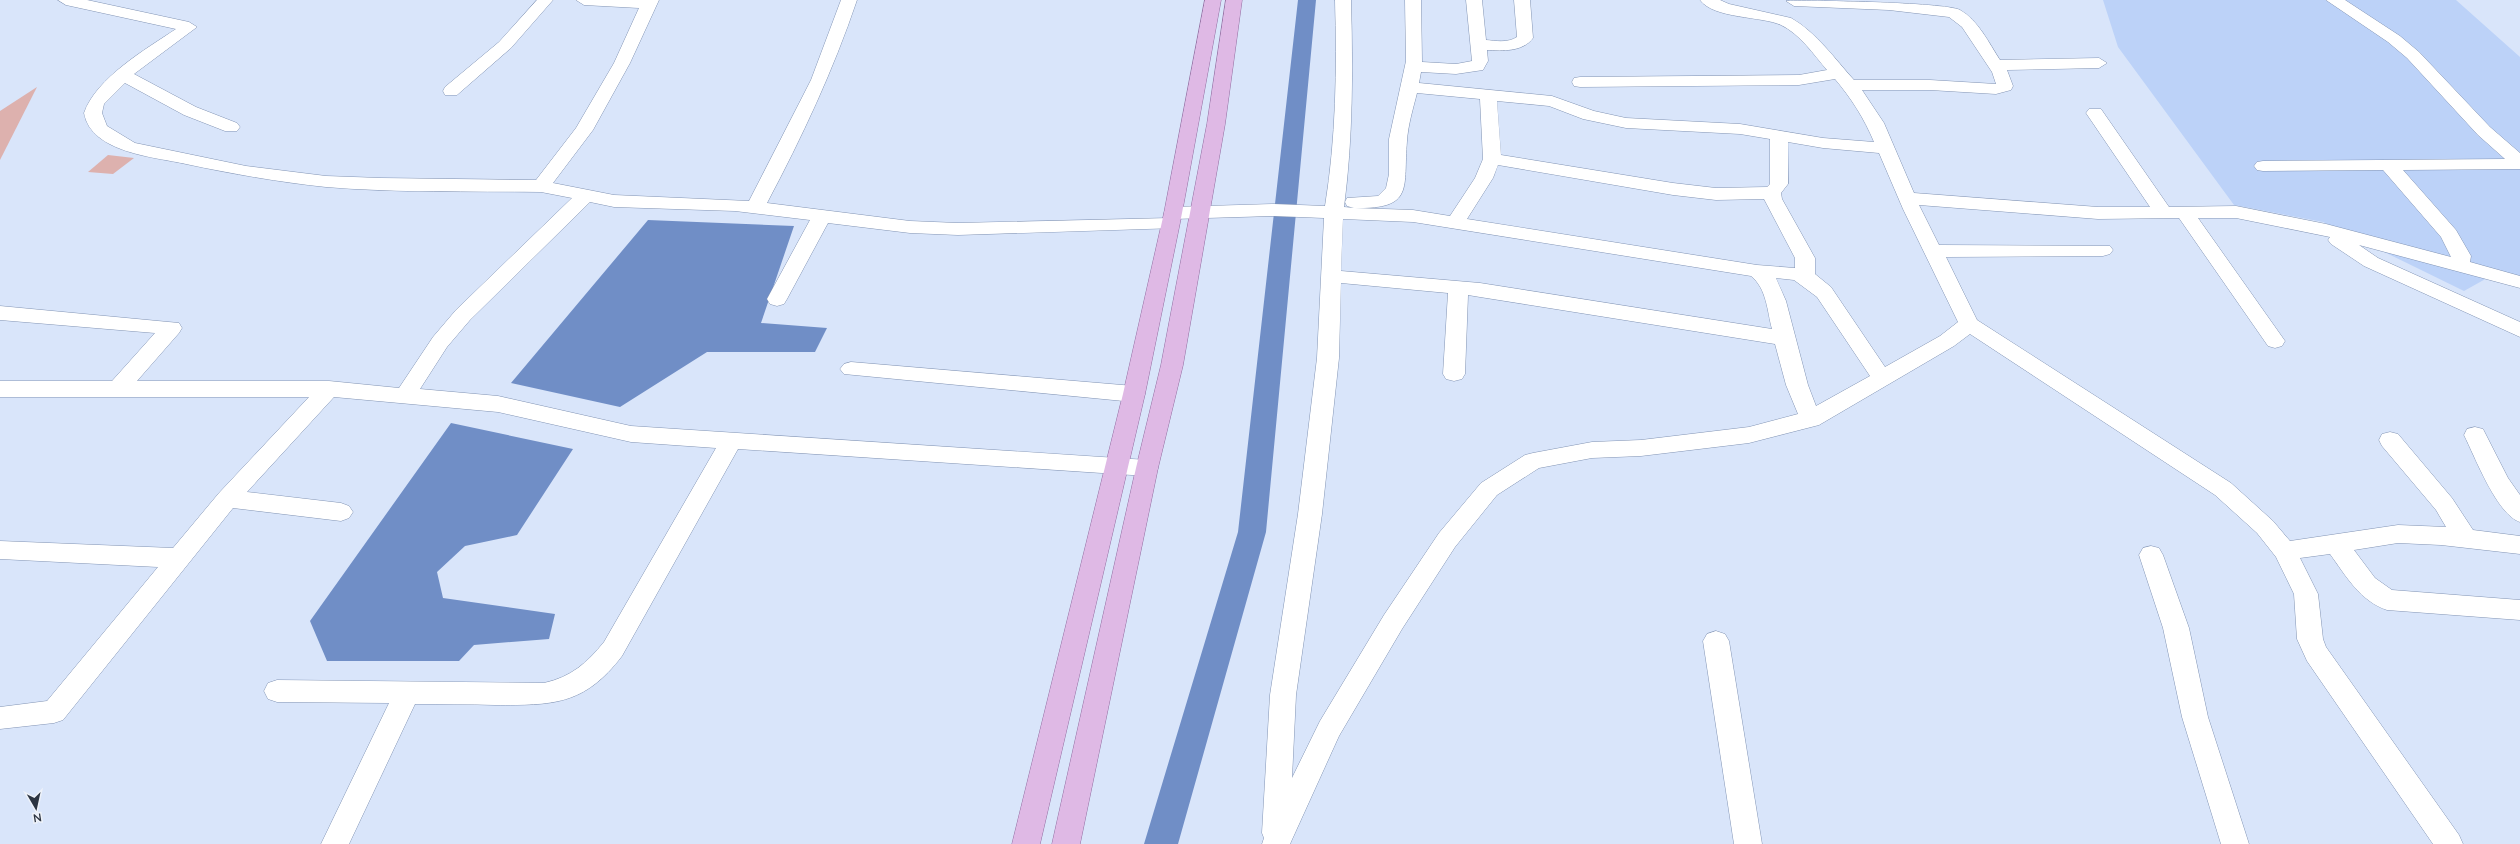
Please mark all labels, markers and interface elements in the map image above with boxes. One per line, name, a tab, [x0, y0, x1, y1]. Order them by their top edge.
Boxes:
north arrow	[16, 788, 56, 828]
text: N	[32, 811, 43, 825]

